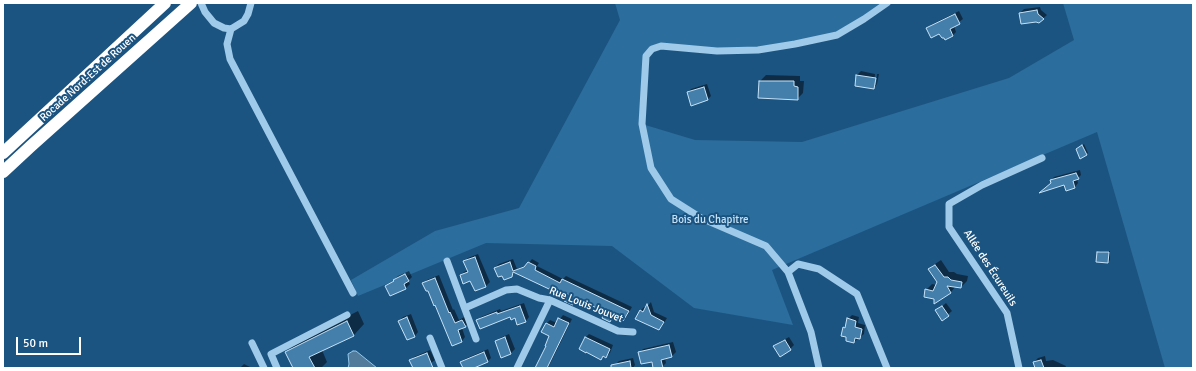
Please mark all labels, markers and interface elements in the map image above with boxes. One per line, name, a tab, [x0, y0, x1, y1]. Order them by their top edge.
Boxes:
street label: Rocade Nord-Est de Rouen	[37, 32, 139, 124]
park label: Bois du Chapitre	[671, 213, 749, 227]
street label: Allée des Écureuils	[960, 227, 1020, 309]
street label: Rue Louis Jouvet	[547, 284, 625, 326]
scale bar	[18, 329, 83, 355]
text: 50 m	[23, 336, 48, 351]

